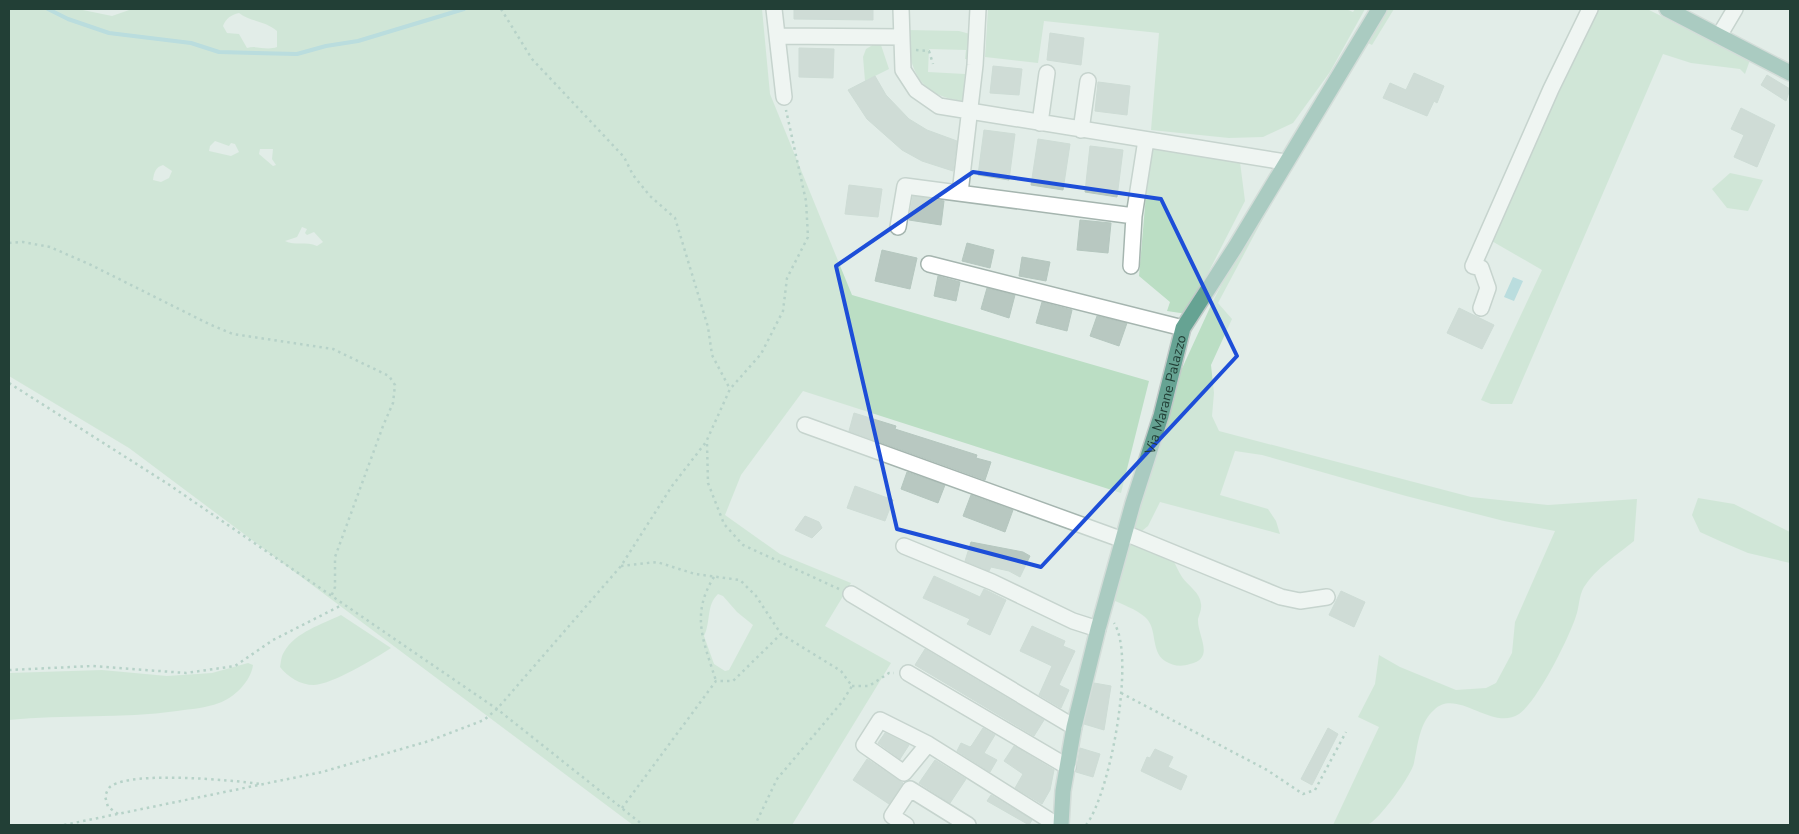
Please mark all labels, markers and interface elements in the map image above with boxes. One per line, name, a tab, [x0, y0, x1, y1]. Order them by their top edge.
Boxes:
street label: Via Marane Palazzo	[1140, 333, 1191, 458]

